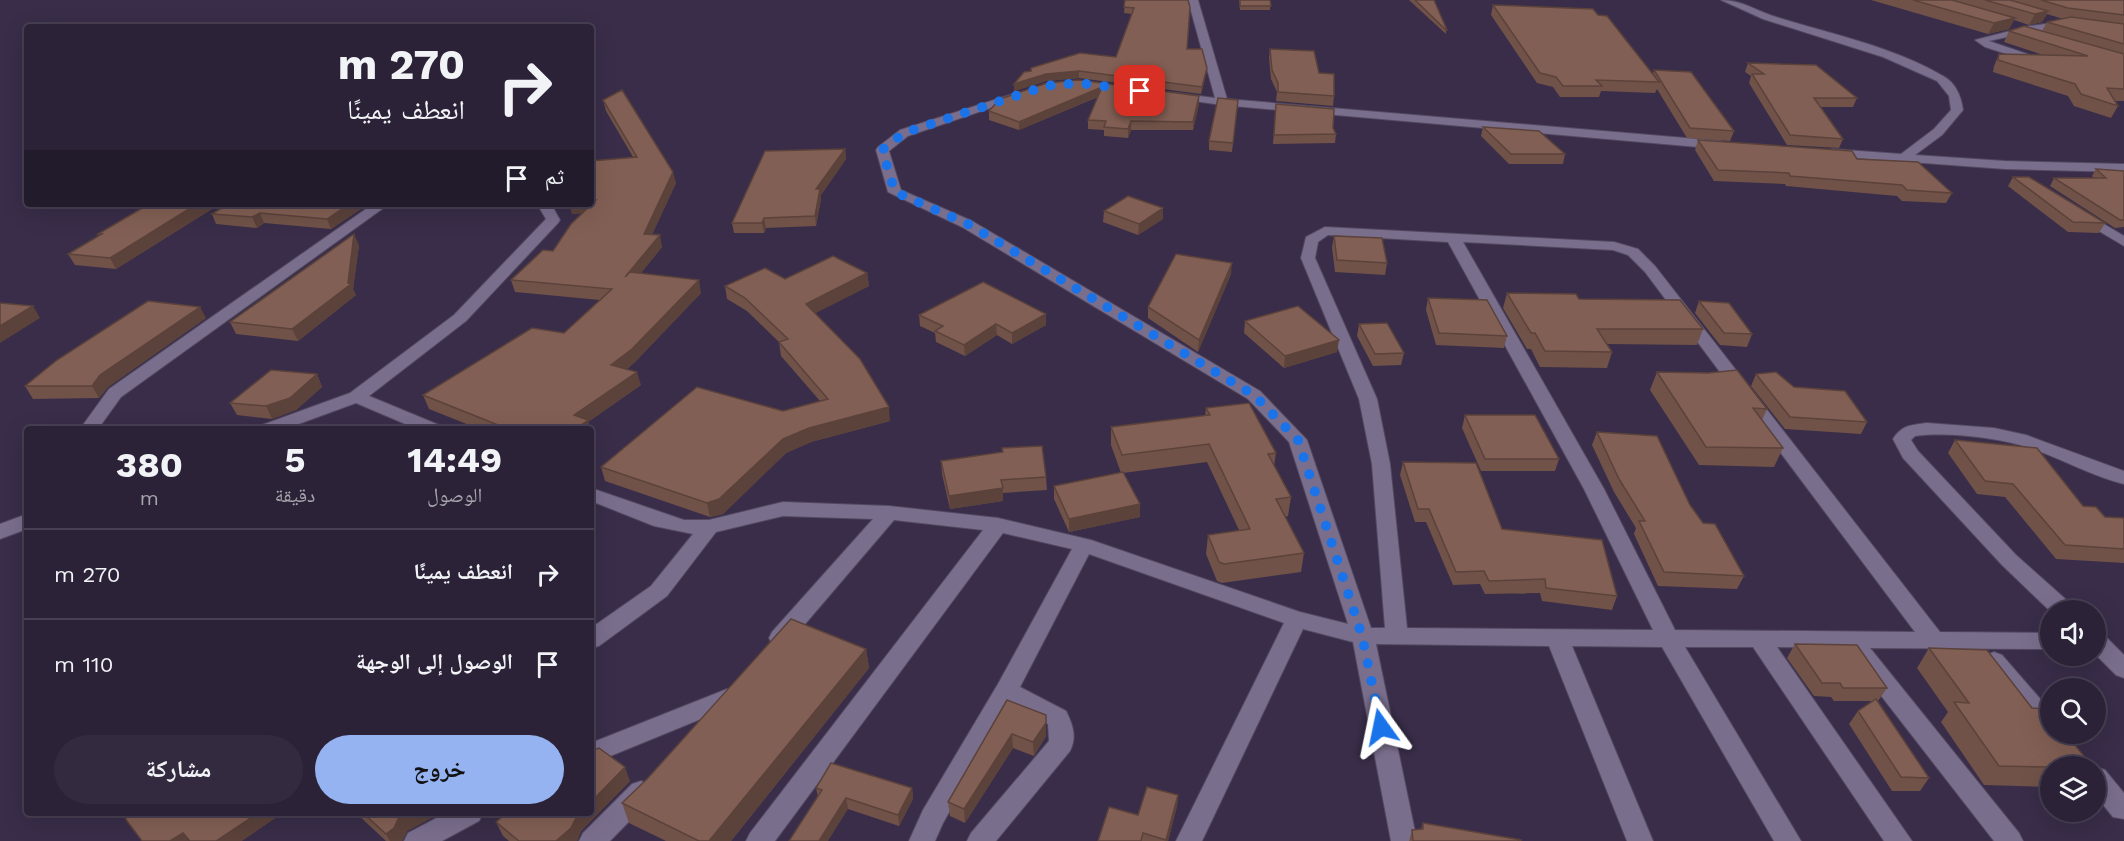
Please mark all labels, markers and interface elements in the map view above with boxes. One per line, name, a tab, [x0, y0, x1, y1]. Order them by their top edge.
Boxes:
text: 270 m	[338, 40, 465, 89]
icon: right	[486, 48, 564, 126]
pin	[1114, 65, 1165, 116]
icon: arrive	[1123, 74, 1156, 107]
text: انعطف يمينًا	[347, 94, 465, 126]
icon: arrive	[500, 162, 533, 195]
text: ثم	[545, 164, 564, 189]
text: 5	[285, 439, 306, 481]
text: 14:49	[407, 439, 502, 481]
text: 380	[116, 444, 183, 486]
text: دقيقة	[275, 483, 315, 507]
text: الوصول	[427, 483, 482, 507]
text: m	[140, 486, 159, 510]
icon: right	[531, 558, 564, 591]
text: انعطف يمينًا	[413, 559, 513, 584]
text: 270 m	[54, 562, 120, 587]
map controls	[2040, 600, 2106, 822]
button: sound	[2040, 600, 2106, 666]
icon: arrive	[531, 648, 564, 681]
text: الوصول إلى الوجهة	[356, 649, 513, 674]
text: 110 m	[54, 652, 113, 677]
button: search	[2040, 678, 2106, 744]
position arrow	[1349, 695, 1413, 759]
button: مشاركة	[54, 735, 303, 804]
button: خروج	[315, 735, 564, 804]
button: layers	[2040, 756, 2106, 822]

